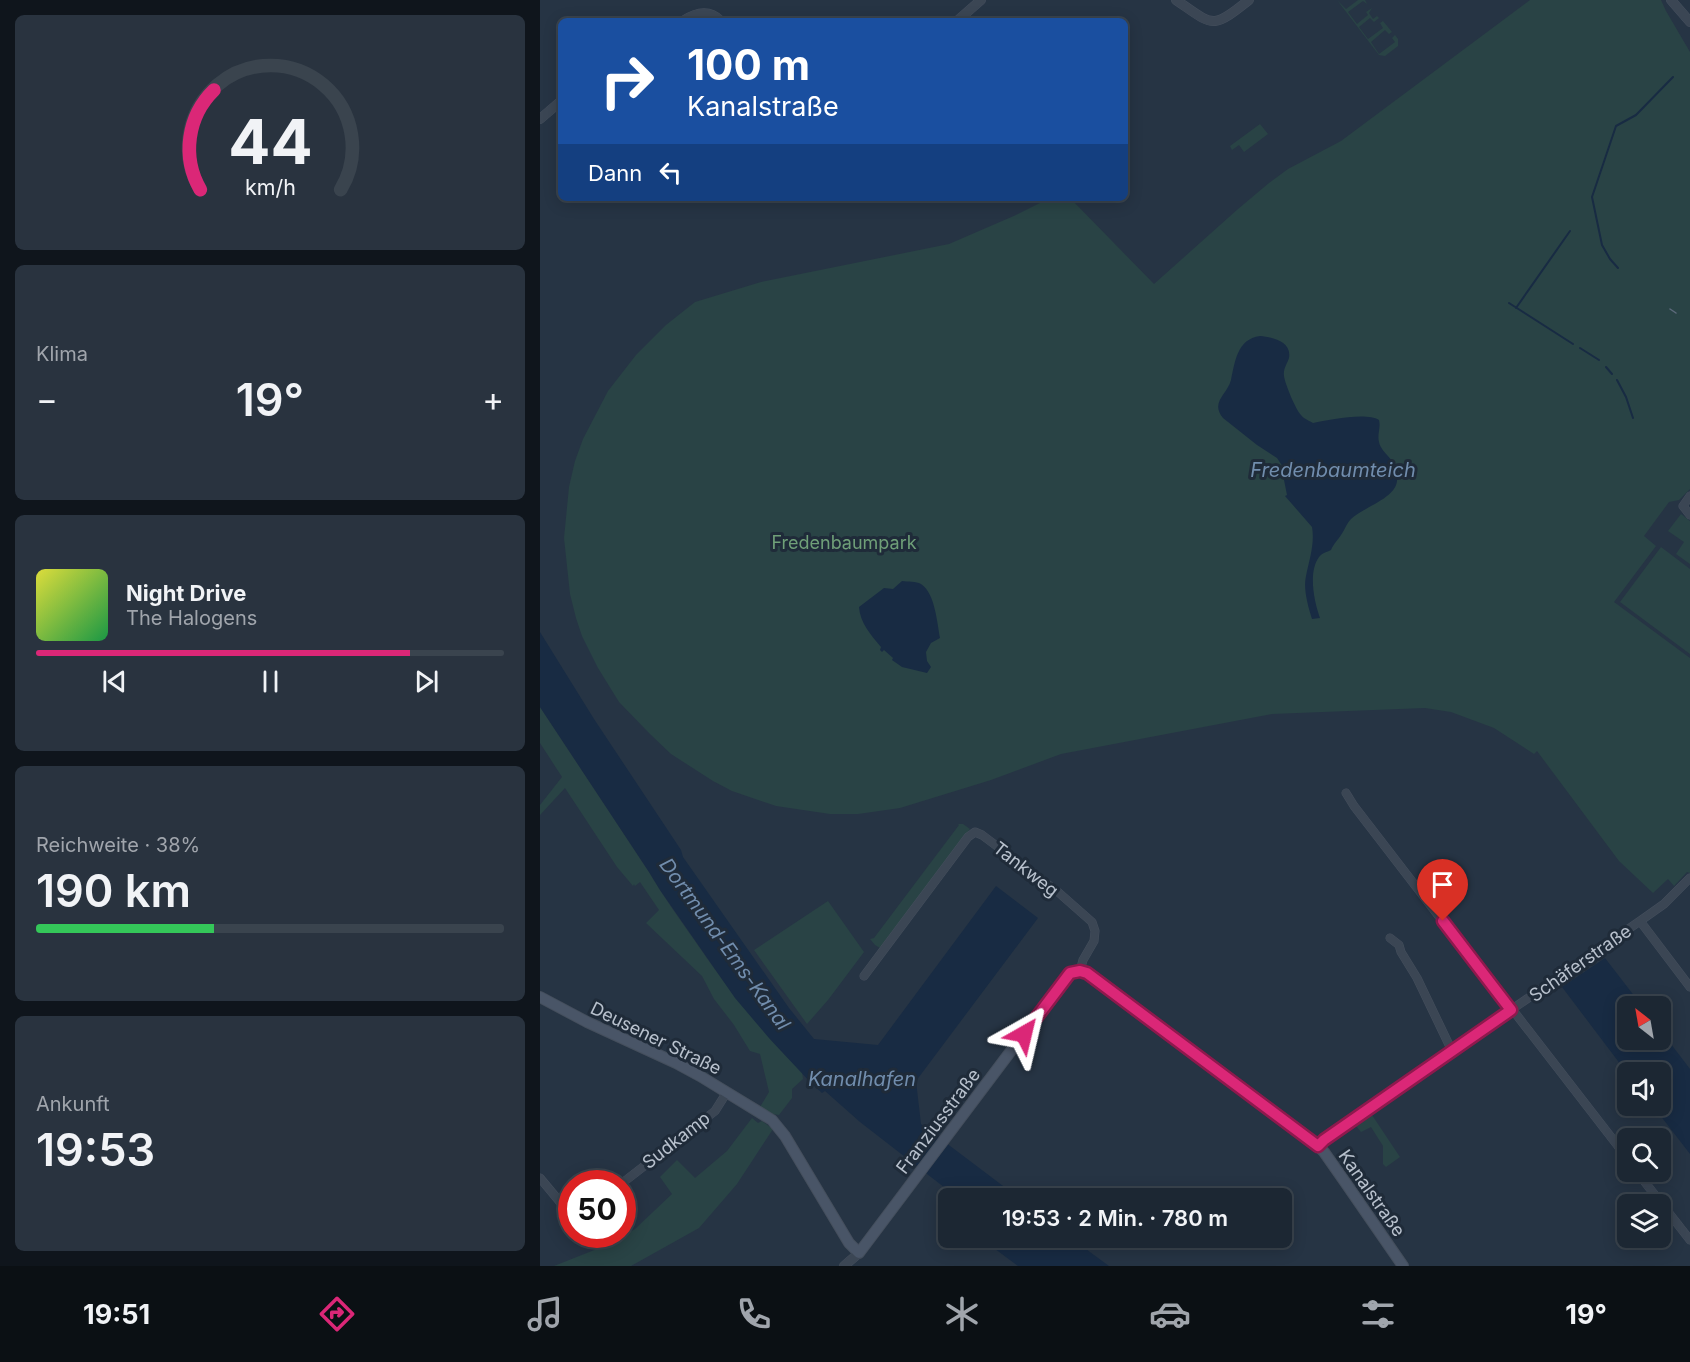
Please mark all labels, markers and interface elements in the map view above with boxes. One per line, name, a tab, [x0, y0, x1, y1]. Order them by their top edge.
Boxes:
text: 100 m	[687, 39, 810, 90]
icon: right	[588, 42, 666, 120]
text: Kanalstraße	[687, 90, 839, 123]
text: 44	[228, 104, 312, 179]
icon: left	[654, 156, 687, 189]
text: Dann	[588, 160, 642, 186]
text: km/h	[245, 174, 295, 200]
text: Klima	[36, 342, 88, 366]
text: 19°	[236, 372, 304, 427]
text: −	[36, 379, 58, 419]
text: +	[482, 379, 504, 419]
water label: Fredenbaumteich	[1250, 458, 1416, 482]
park label: Fredenbaumpark	[771, 532, 917, 553]
text: Night Drive	[126, 580, 246, 606]
text: The Halogens	[126, 606, 257, 630]
icon: previous	[98, 665, 131, 698]
icon: pause	[254, 665, 287, 698]
icon: next	[410, 665, 443, 698]
text: Reichweite · 38%	[36, 833, 200, 857]
street label: Tankweg	[989, 837, 1063, 901]
water label: Dortmund-Ems-Kanal	[655, 853, 796, 1035]
pin	[1417, 859, 1468, 921]
text: 190 km	[36, 863, 191, 918]
icon: arrive	[1426, 868, 1459, 901]
street label: Schäferstraße	[1525, 920, 1635, 1006]
north arrow	[1617, 996, 1671, 1050]
map controls	[1617, 996, 1671, 1248]
street label: Deusener Straße	[587, 997, 725, 1079]
position arrow	[992, 1002, 1056, 1066]
button: sound	[1617, 1062, 1671, 1116]
street label: Franziusstraße	[892, 1064, 984, 1178]
water label: Kanalhafen	[808, 1067, 916, 1091]
text: Ankunft	[36, 1092, 110, 1116]
street label: Sudkamp	[638, 1107, 714, 1173]
text: 19:53	[36, 1122, 155, 1177]
button: search	[1617, 1128, 1671, 1182]
street label: Kanalstraße	[1334, 1146, 1410, 1240]
speed limit sign: 50	[558, 1170, 636, 1248]
button: layers	[1617, 1194, 1671, 1248]
text: 19:53 · 2 Min. · 780 m	[1002, 1205, 1228, 1231]
icon: directions	[316, 1293, 358, 1335]
icon: music	[524, 1293, 566, 1335]
icon: phone	[733, 1293, 775, 1335]
icon: climate	[941, 1293, 983, 1335]
icon: car	[1149, 1293, 1191, 1335]
icon: filters	[1357, 1293, 1399, 1335]
text: 19:51	[83, 1298, 150, 1331]
text: 19°	[1565, 1298, 1607, 1331]

